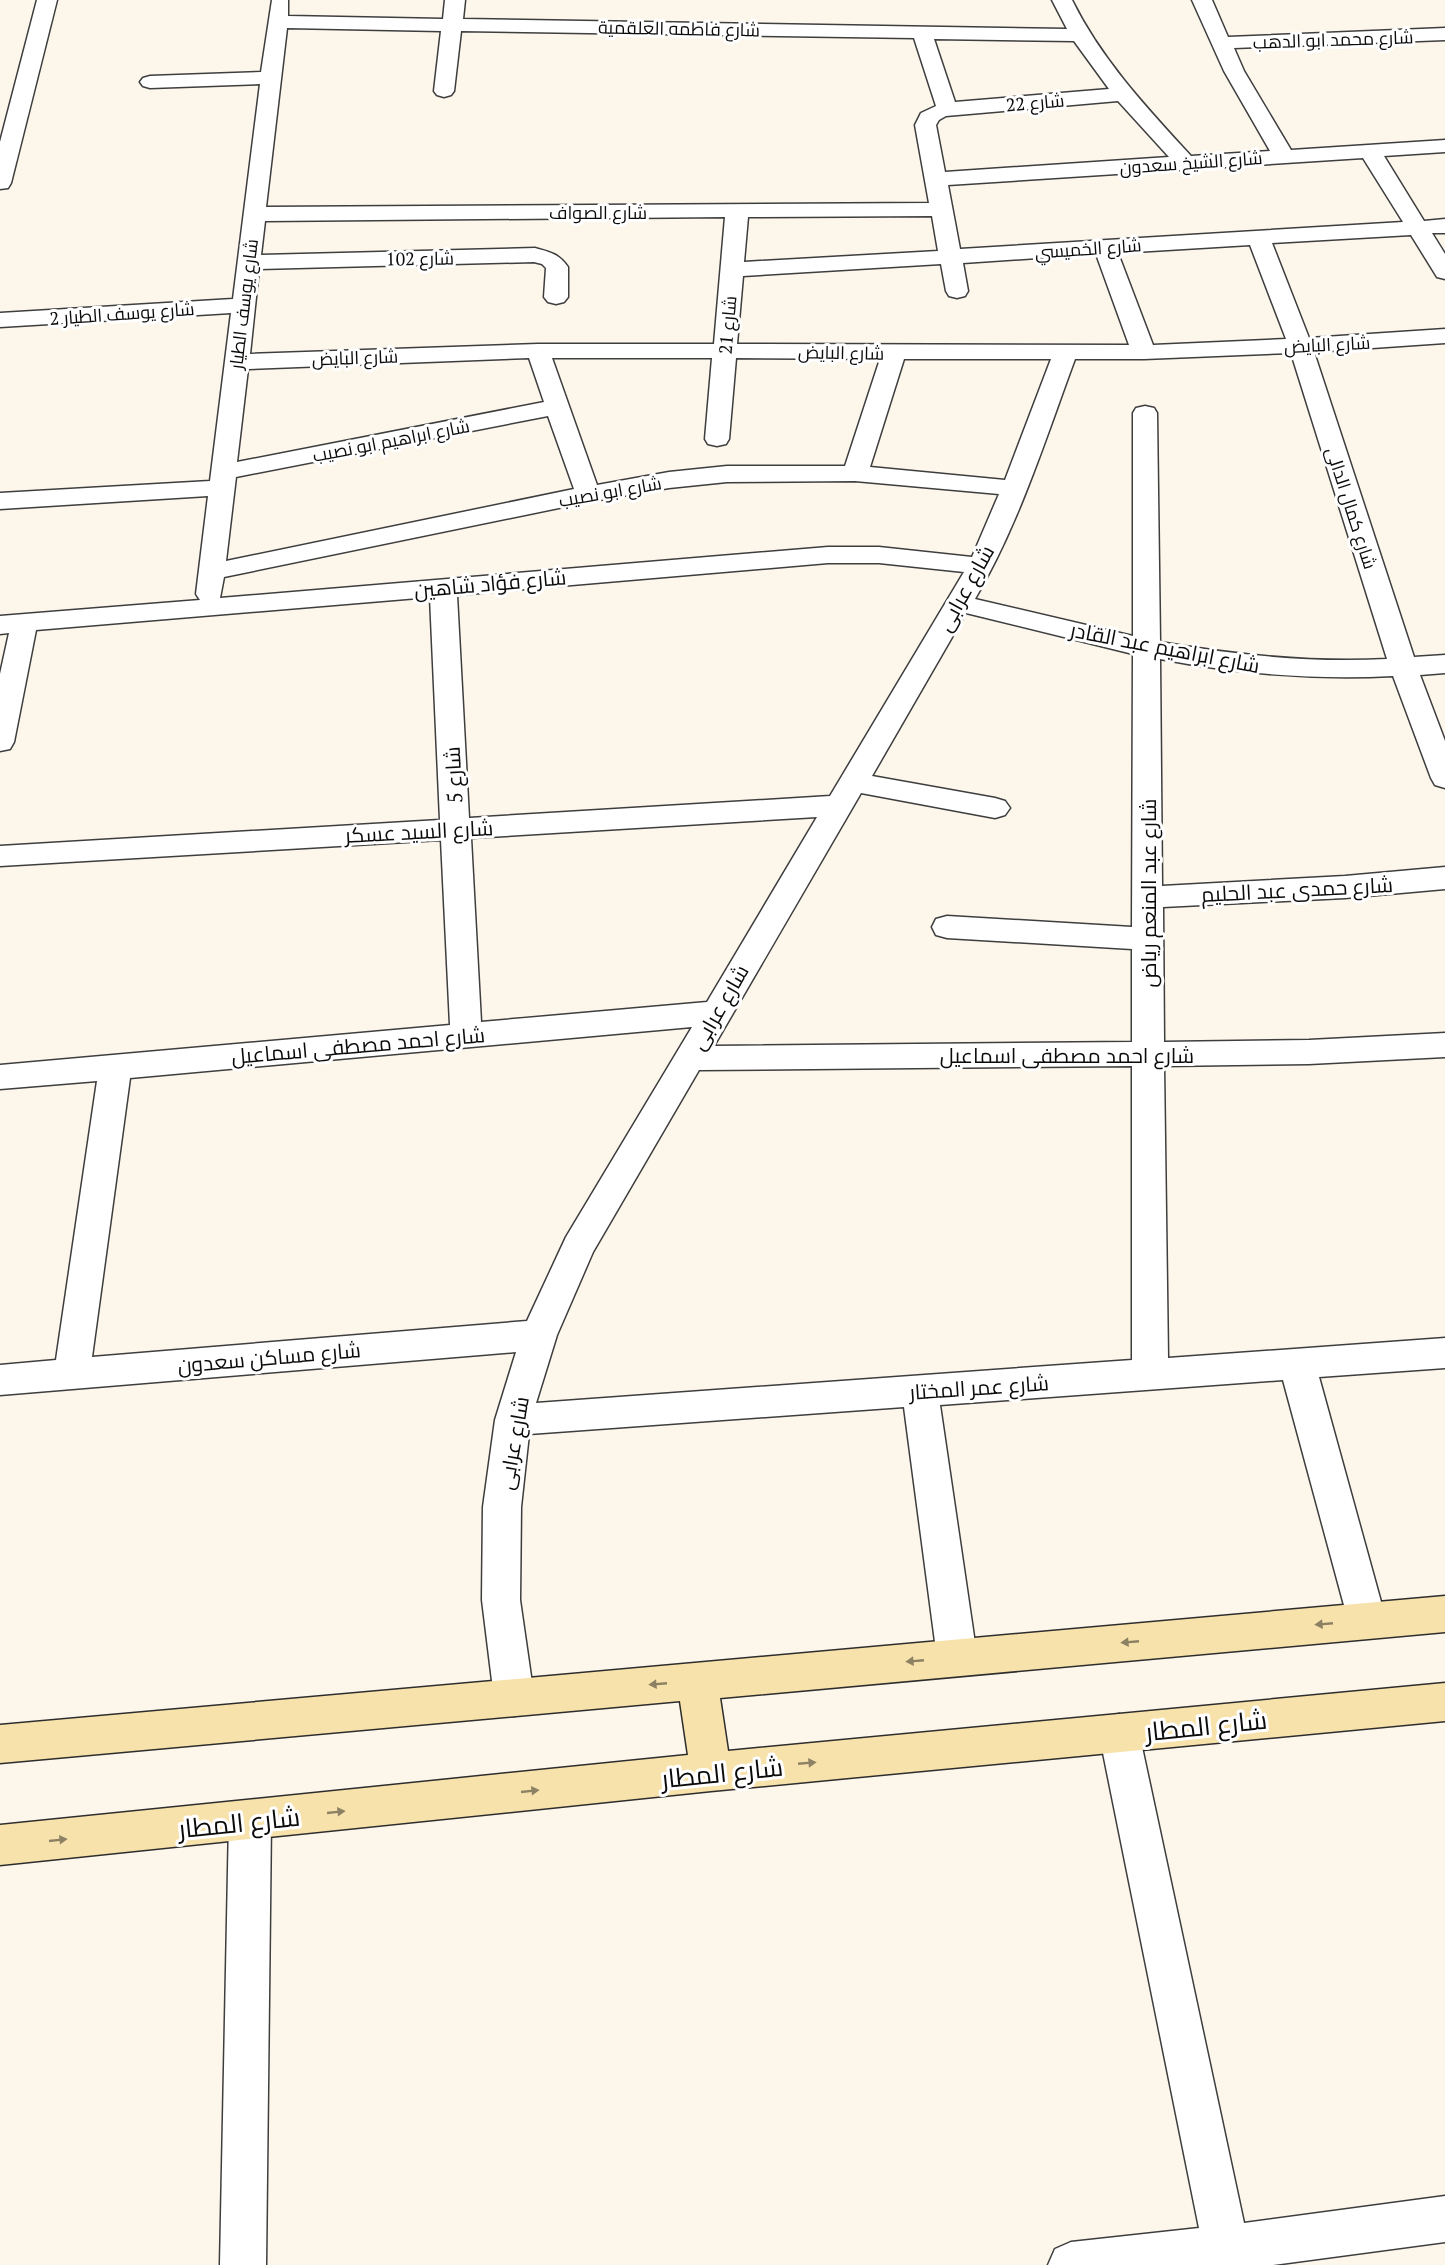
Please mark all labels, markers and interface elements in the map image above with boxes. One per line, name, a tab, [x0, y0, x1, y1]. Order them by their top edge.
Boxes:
street label: شارع فاطمه العلقمية	[598, 15, 760, 42]
street label: شارع محمد ابو الدهب	[1252, 24, 1414, 55]
street label: شارع 22	[1005, 87, 1065, 117]
street label: شارع الشيخ سعدون	[1119, 145, 1263, 180]
street label: شارع الصواف	[549, 200, 647, 225]
street label: شارع الخميسي	[1034, 232, 1142, 266]
street label: شارع يوسف الطيار	[223, 237, 264, 372]
street label: شارع 102	[386, 245, 454, 272]
street label: شارع 21	[712, 295, 742, 355]
street label: شارع يوسف الطيار 2	[49, 296, 195, 331]
street label: شارع البايض	[1283, 330, 1371, 359]
street label: شارع البايض	[798, 339, 884, 366]
street label: شارع البايض	[311, 343, 399, 372]
street label: شارع ابراهيم ابو نصيب	[310, 413, 472, 468]
street label: شارع كمال الدالى	[1320, 444, 1383, 572]
street label: شارع ابو نصيب	[557, 470, 663, 513]
street label: شارع عرابى	[930, 540, 1001, 637]
street label: شارع فؤاد شاهين	[413, 562, 567, 605]
street label: شارع ابراهيم عبد القادر	[1067, 615, 1262, 680]
street label: شارع 5	[438, 746, 469, 804]
street label: شارع عبد المنعم رياض	[1134, 799, 1163, 987]
street label: شارع السيد عسكر	[343, 813, 494, 850]
street label: شارع حمدى عبد الحليم	[1200, 870, 1394, 909]
street label: شارع عرابى	[683, 959, 756, 1055]
street label: شارع احمد مصطفى اسماعيل	[230, 1020, 486, 1071]
street label: شارع احمد مصطفى اسماعيل	[940, 1041, 1194, 1070]
street label: شارع مساكن سعدون	[176, 1335, 362, 1380]
street label: شارع عمر المختار	[907, 1368, 1050, 1407]
street label: شارع عرابى	[491, 1394, 536, 1492]
one-way arrow	[1314, 1619, 1333, 1629]
one-way arrow	[1120, 1637, 1139, 1646]
one-way arrow	[905, 1656, 924, 1666]
one-way arrow	[648, 1679, 667, 1689]
street label: شارع المطار	[1141, 1702, 1269, 1750]
street label: شارع المطار	[657, 1749, 785, 1797]
one-way arrow	[798, 1758, 817, 1768]
one-way arrow	[520, 1787, 539, 1796]
street label: شارع المطار	[174, 1799, 302, 1847]
one-way arrow	[326, 1807, 345, 1817]
one-way arrow	[49, 1835, 68, 1845]

